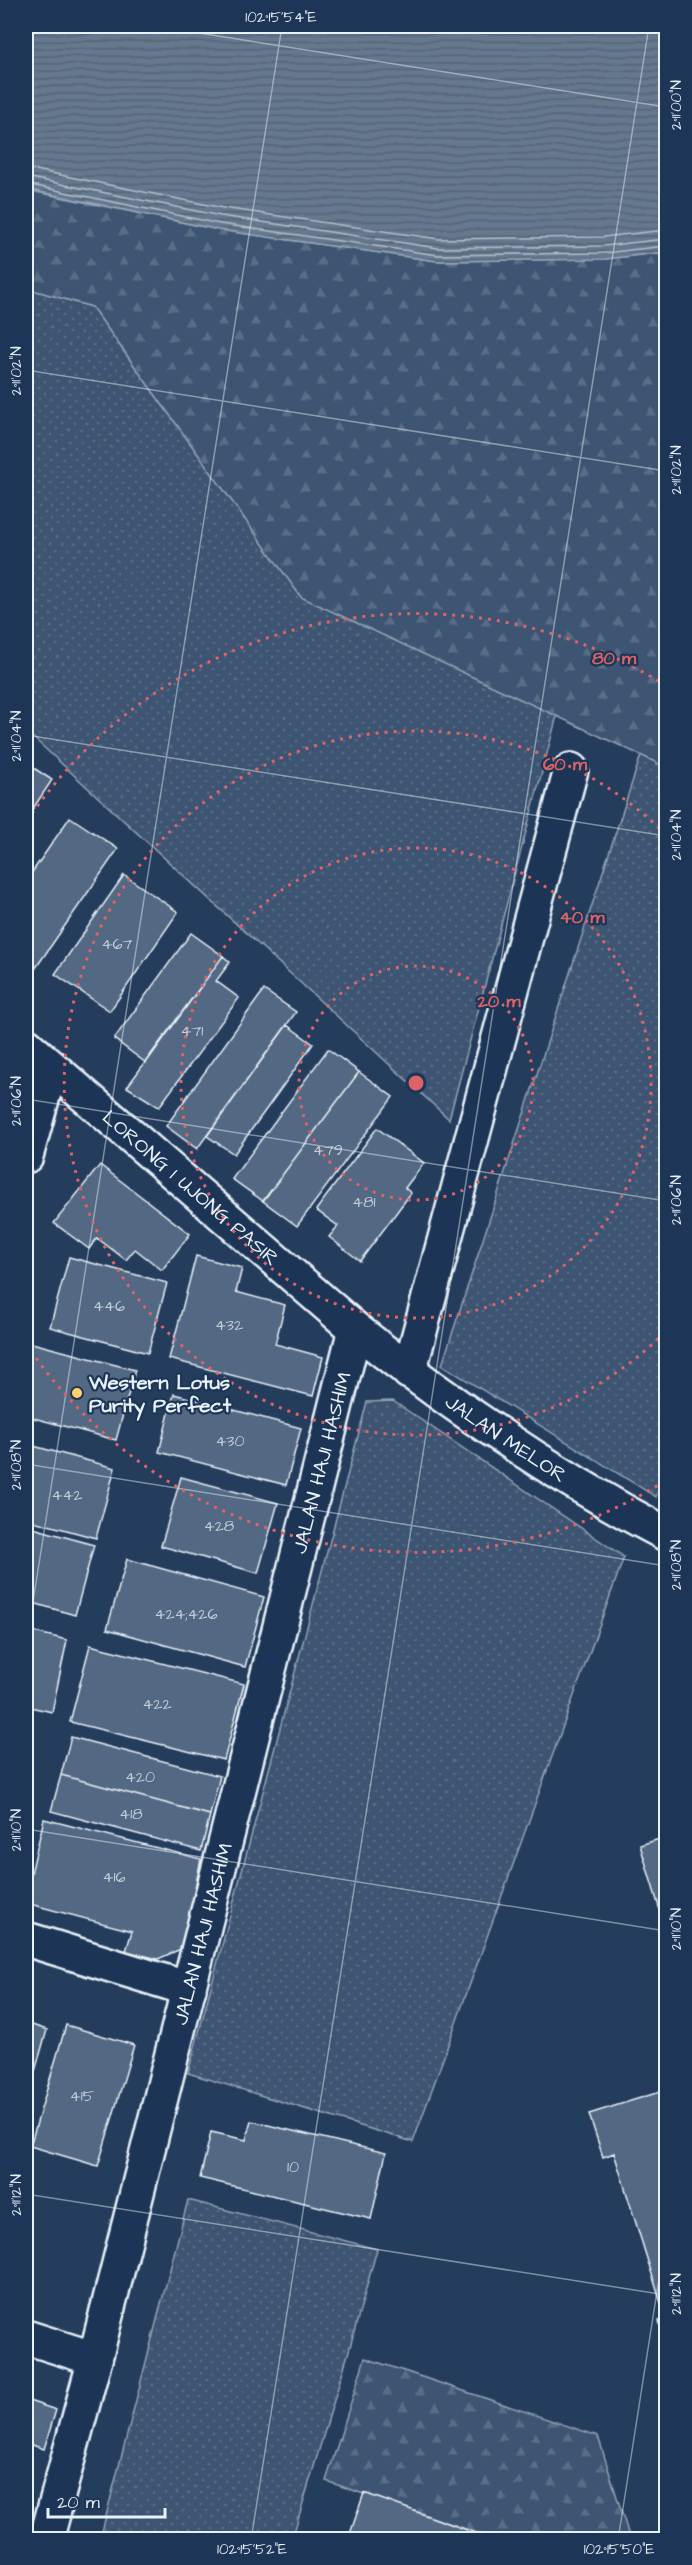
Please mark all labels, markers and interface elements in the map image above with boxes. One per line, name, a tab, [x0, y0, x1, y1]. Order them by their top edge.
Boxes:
text: 102°15'54"E	[245, 7, 317, 28]
text: 2°11'00"N	[666, 80, 687, 130]
text: 2°11'02"N	[6, 346, 27, 396]
text: 2°11'02"N	[666, 445, 687, 495]
text: 80 m	[592, 646, 637, 671]
text: 2°11'04"N	[6, 711, 27, 761]
text: 60 m	[543, 752, 588, 777]
text: 2°11'04"N	[666, 810, 687, 860]
text: 40 m	[560, 905, 605, 930]
house number: 467	[102, 933, 133, 955]
text: 20 m	[477, 989, 521, 1014]
house number: 471	[181, 1020, 203, 1042]
centre of rings	[406, 1073, 426, 1093]
text: 2°11'06"N	[6, 1076, 27, 1126]
street label: LORONG 1 UJONG PASIR	[96, 1104, 285, 1272]
house number: 479	[313, 1139, 343, 1161]
text: 2°11'06"N	[666, 1175, 687, 1225]
house number: 481	[352, 1191, 376, 1213]
house number: 446	[93, 1295, 125, 1317]
house number: 432	[215, 1314, 243, 1336]
place label: Western Lotus Purity Perfect	[88, 1369, 232, 1421]
street label: JALAN HAJI HASHIM	[286, 1369, 359, 1557]
marker: Western Lotus Purity Perfect	[70, 1386, 84, 1400]
street label: JALAN MELOR	[439, 1388, 572, 1489]
house number: 430	[215, 1430, 245, 1452]
text: 2°11'08"N	[6, 1440, 27, 1490]
house number: 442	[52, 1484, 82, 1506]
house number: 428	[204, 1515, 234, 1537]
text: 2°11'08"N	[666, 1540, 687, 1590]
house number: 424;426	[155, 1603, 218, 1625]
house number: 422	[142, 1693, 172, 1715]
house number: 420	[125, 1766, 155, 1788]
house number: 418	[119, 1803, 143, 1825]
text: 2°11'10"N	[6, 1809, 27, 1851]
street label: JALAN HAJI HASHIM	[167, 1840, 240, 2028]
house number: 416	[103, 1866, 125, 1888]
text: 2°11'10"N	[666, 1908, 687, 1950]
house number: 415	[70, 2085, 95, 2107]
house number: 10	[287, 2156, 299, 2178]
text: 2°11'12"N	[6, 2174, 27, 2216]
text: 2°11'12"N	[666, 2273, 687, 2315]
scale bar	[48, 2481, 165, 2519]
text: 20 m	[57, 2490, 100, 2515]
text: 102°15'52"E	[217, 2539, 287, 2560]
text: 102°15'50"E	[584, 2539, 654, 2560]

